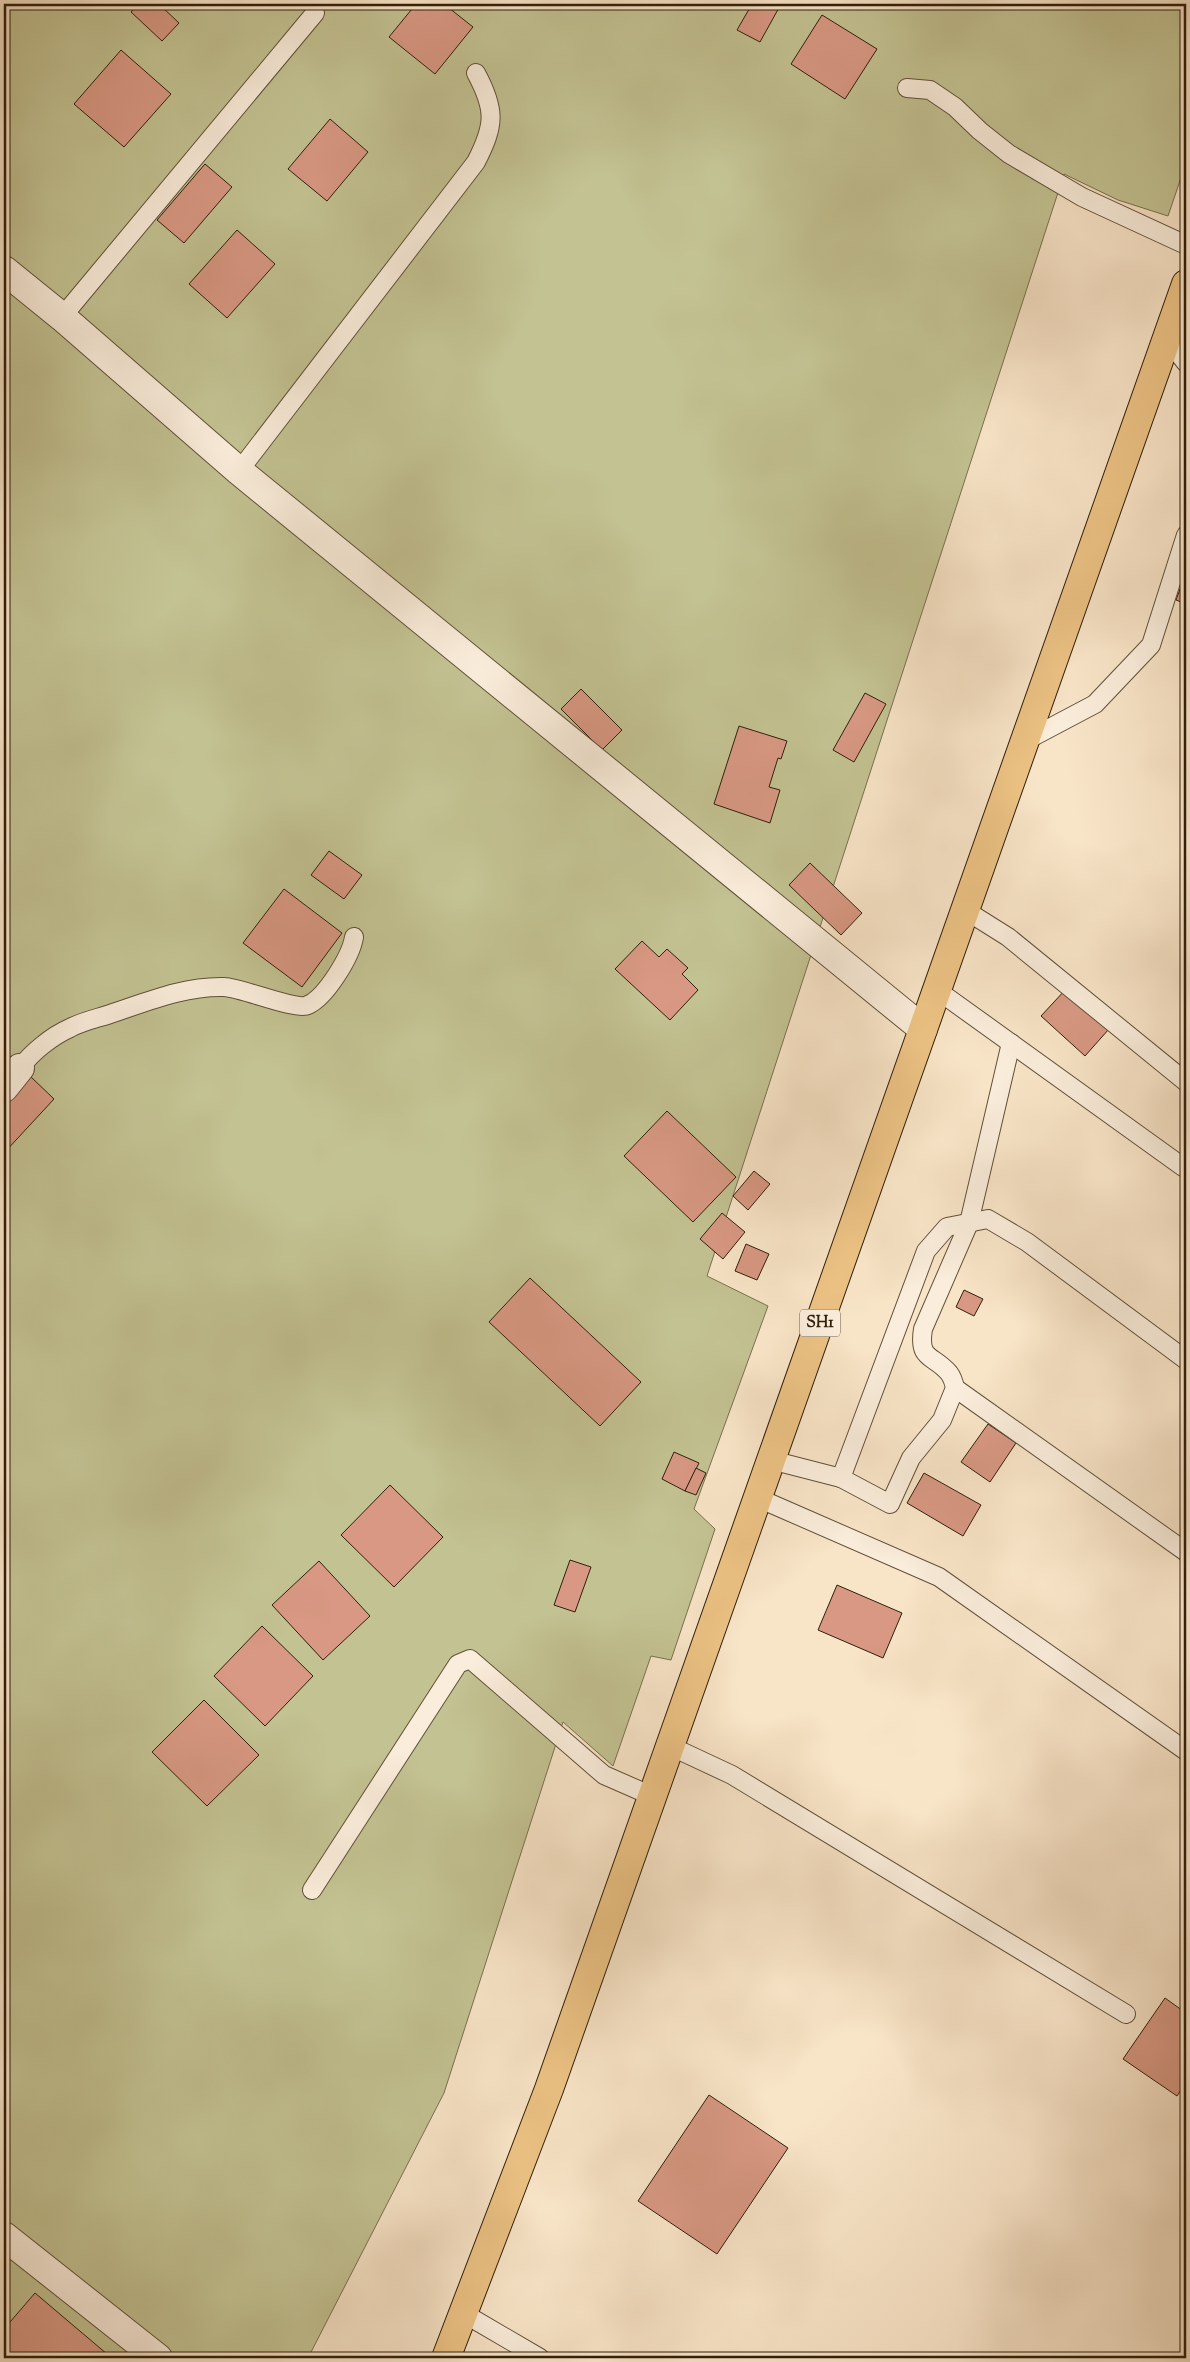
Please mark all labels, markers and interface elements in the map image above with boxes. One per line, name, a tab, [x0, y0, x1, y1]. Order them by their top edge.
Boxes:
road number: SH1	[800, 1310, 840, 1336]

